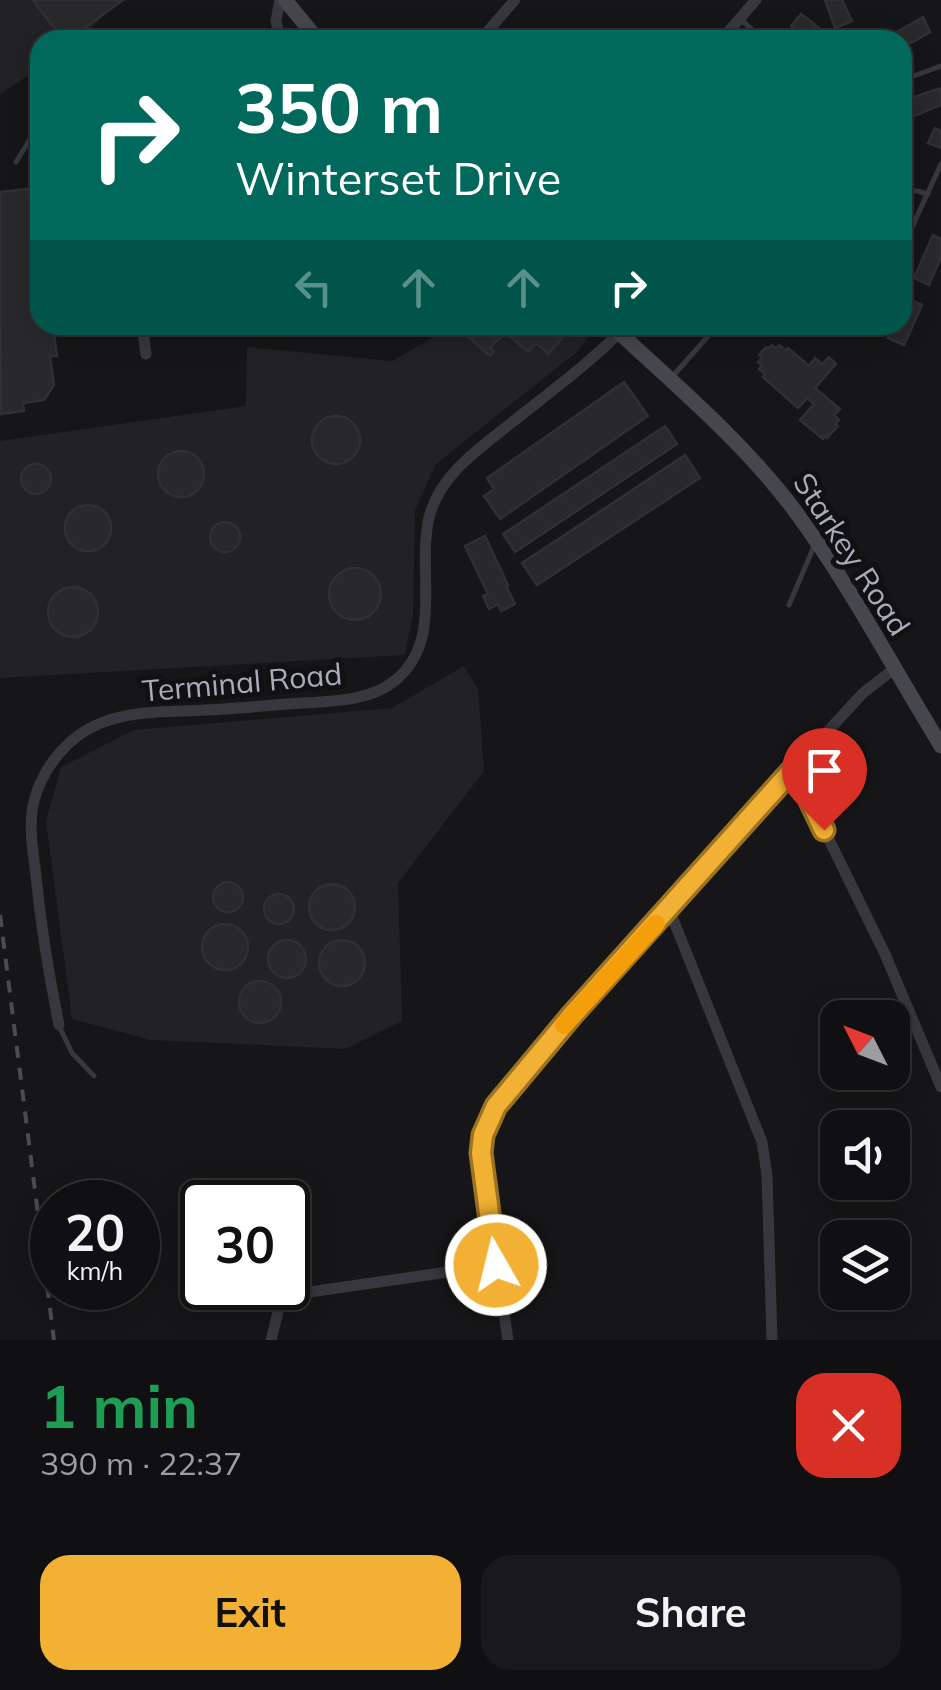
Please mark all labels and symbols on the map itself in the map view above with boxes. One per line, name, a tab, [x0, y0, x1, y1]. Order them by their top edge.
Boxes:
street label: Starkey Road	[785, 465, 919, 643]
street label: Terminal Road	[140, 654, 344, 710]
pin	[782, 728, 867, 831]
north arrow	[820, 1000, 910, 1090]
speed limit sign: 30	[180, 1180, 310, 1310]
position arrow	[444, 1213, 548, 1317]

